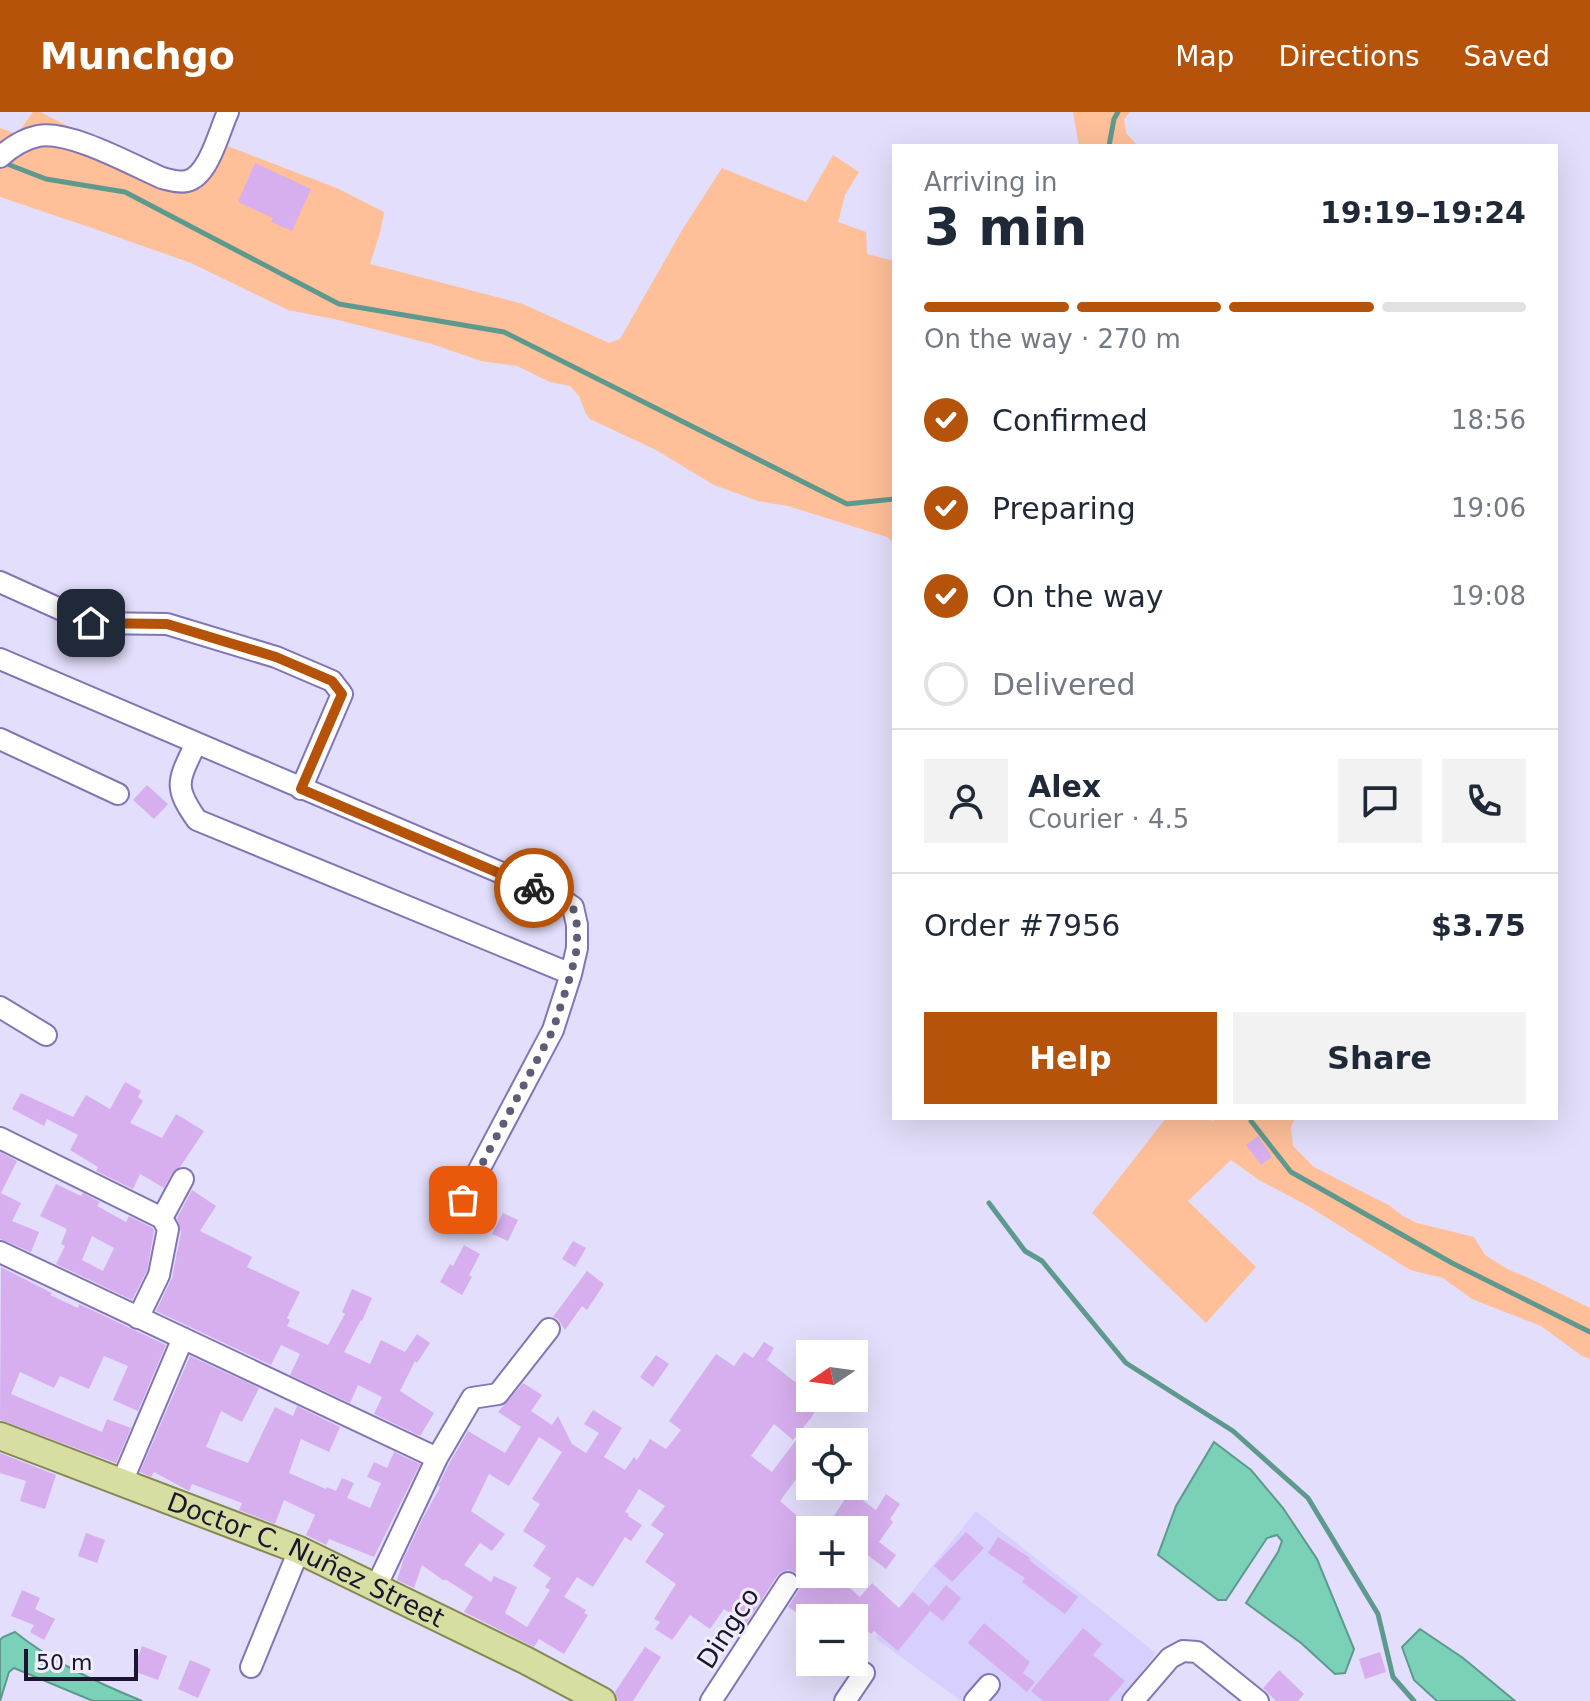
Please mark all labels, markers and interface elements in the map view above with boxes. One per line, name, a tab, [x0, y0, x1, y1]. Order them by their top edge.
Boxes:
text: Munchgo	[40, 34, 235, 78]
text: Map	[1175, 40, 1234, 73]
text: Directions	[1278, 40, 1419, 73]
text: Saved	[1463, 40, 1550, 73]
text: Arriving in	[924, 167, 1058, 197]
text: 19:19–19:24	[1320, 195, 1526, 230]
text: 3 min	[924, 197, 1087, 257]
text: On the way · 270 m	[924, 324, 1181, 354]
icon: check	[924, 398, 968, 442]
text: Confirmed	[992, 403, 1148, 438]
text: 18:56	[1451, 405, 1526, 435]
icon: check	[924, 486, 968, 530]
text: Preparing	[992, 491, 1136, 526]
text: 19:06	[1451, 493, 1526, 523]
icon: check	[924, 574, 968, 618]
text: On the way	[992, 579, 1164, 614]
text: 19:08	[1451, 581, 1526, 611]
pin	[57, 589, 125, 657]
icon: home	[69, 601, 113, 645]
text: Delivered	[992, 667, 1136, 702]
button: person	[924, 759, 1008, 843]
button: chat	[1338, 759, 1422, 843]
button: phone	[1442, 759, 1526, 843]
text: Alex	[1028, 769, 1101, 804]
text: Courier · 4.5	[1028, 804, 1189, 834]
courier	[494, 848, 574, 928]
icon: bike	[512, 866, 556, 910]
text: Order #7956	[924, 908, 1120, 943]
text: $3.75	[1431, 908, 1526, 943]
button: Help	[924, 1012, 1217, 1104]
button: Share	[1233, 1012, 1526, 1104]
pin	[429, 1166, 497, 1234]
icon: bag	[441, 1178, 485, 1222]
north arrow	[796, 1340, 868, 1412]
map controls	[796, 1340, 868, 1676]
button: locate	[796, 1428, 868, 1500]
street label: Doctor C. Nuñez Street	[163, 1486, 449, 1633]
button: +	[796, 1516, 868, 1588]
street label: Dingco	[691, 1582, 765, 1674]
button: −	[796, 1604, 868, 1676]
scale bar	[24, 1645, 138, 1681]
text: 50 m	[36, 1650, 92, 1675]

